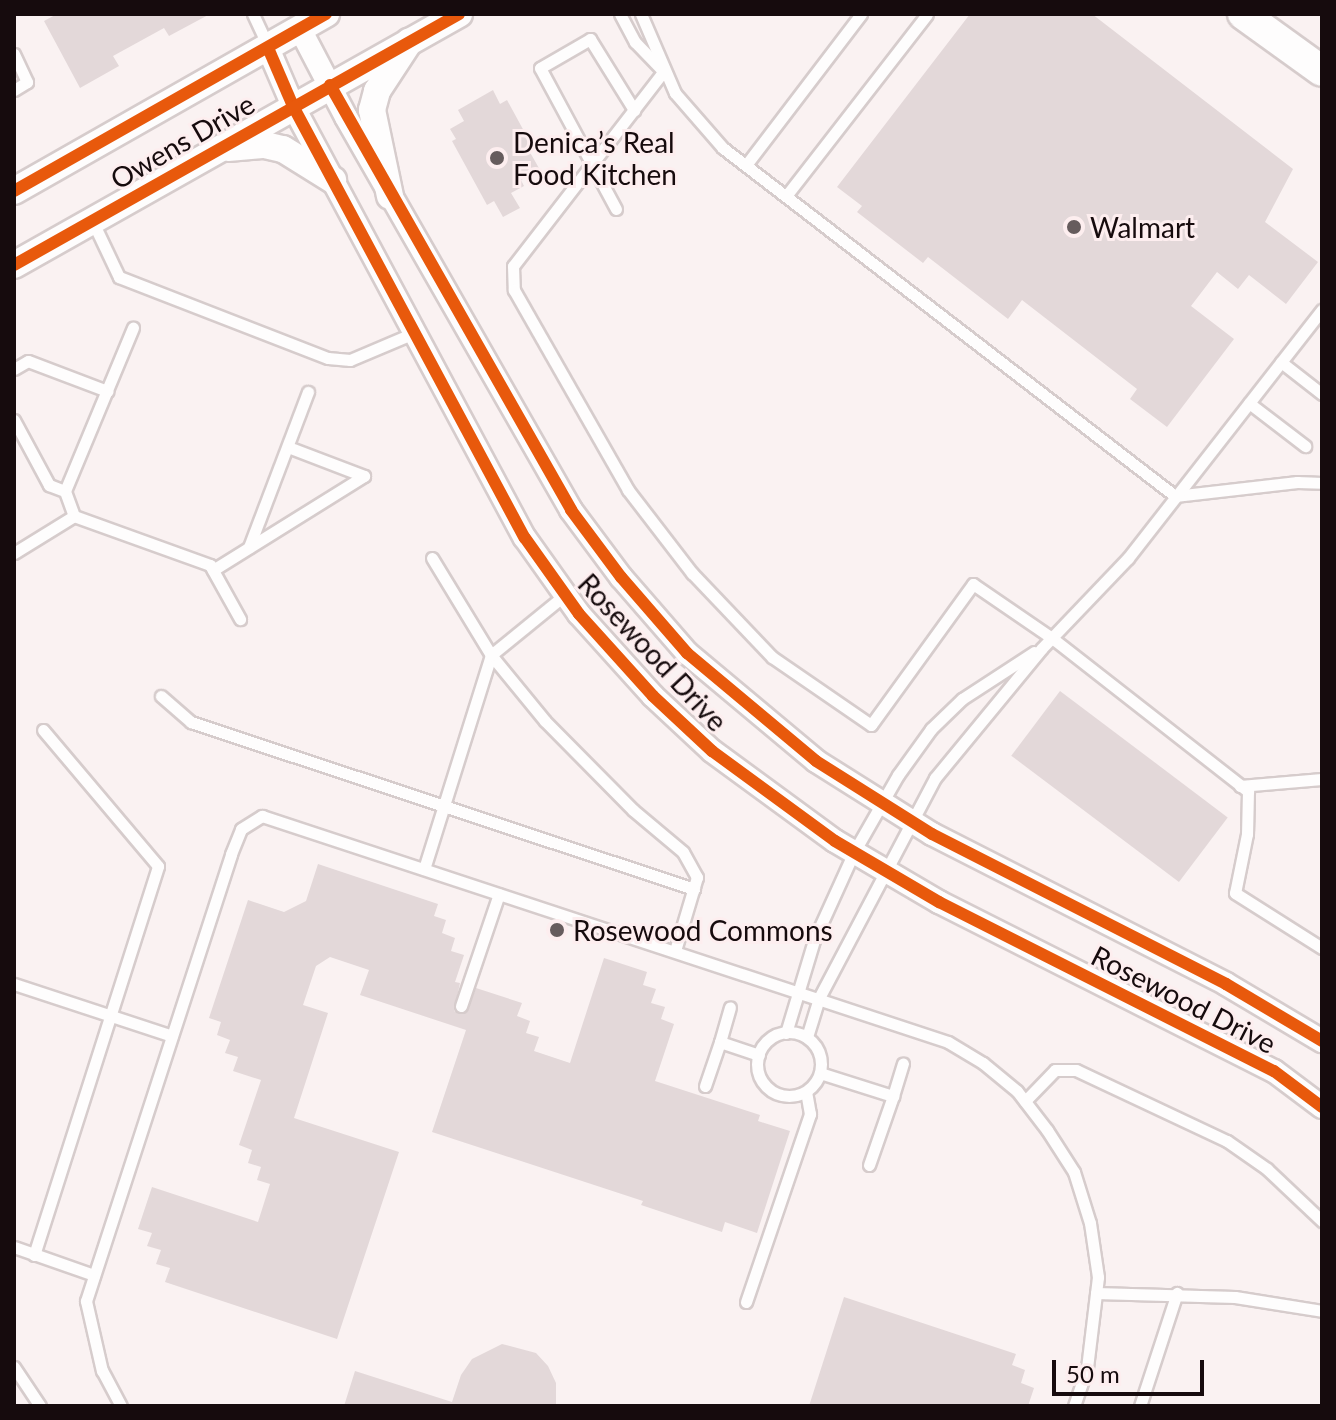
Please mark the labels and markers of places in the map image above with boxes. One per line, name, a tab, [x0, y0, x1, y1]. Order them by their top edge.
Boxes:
place label: Denica’s Real Food Kitchen	[513, 125, 677, 191]
marker: Denica’s Real Food Kitchen	[488, 149, 506, 167]
place label: Walmart	[1090, 210, 1195, 244]
marker: Walmart	[1065, 218, 1083, 236]
place label: Rosewood Commons	[573, 913, 833, 947]
marker: Rosewood Commons	[548, 921, 566, 939]

